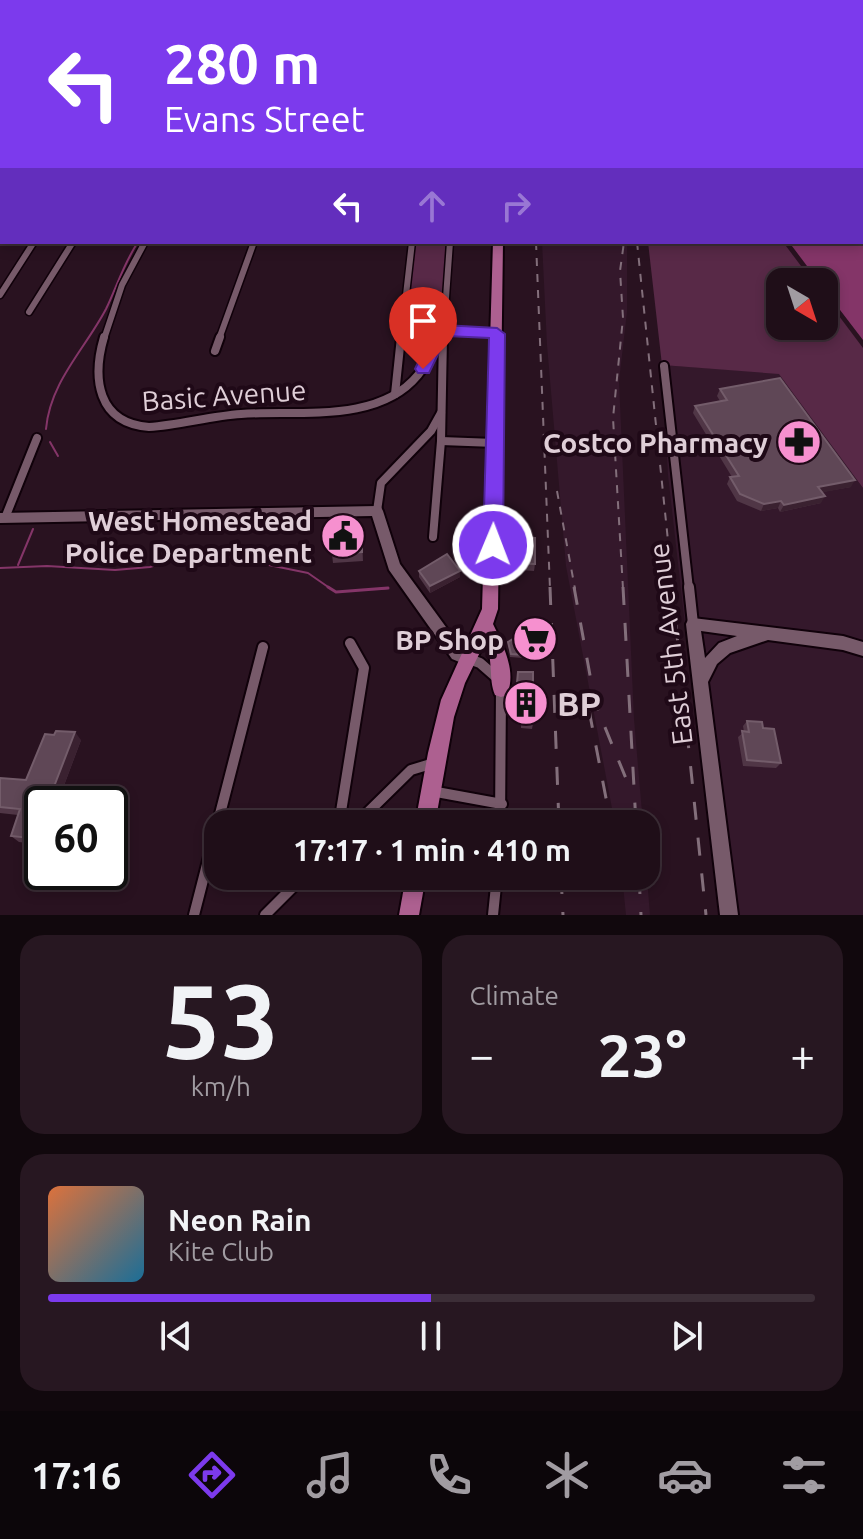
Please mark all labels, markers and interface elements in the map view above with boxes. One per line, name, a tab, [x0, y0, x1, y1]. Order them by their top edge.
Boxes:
icon: left	[32, 32, 136, 136]
text: 280 m	[164, 32, 320, 95]
text: Evans Street	[164, 98, 365, 139]
icon: left	[326, 184, 370, 228]
icon: ahead	[410, 184, 454, 228]
icon: right	[494, 184, 538, 228]
north arrow	[766, 268, 838, 340]
map controls	[766, 268, 838, 340]
pin	[389, 287, 457, 369]
icon: arrive	[401, 299, 445, 343]
street label: Basic Avenue	[141, 374, 307, 416]
pharmacy icon: Costco Pharmacy	[775, 418, 823, 466]
place label: Costco Pharmacy	[543, 427, 768, 458]
position arrow	[451, 503, 535, 587]
place label: West Homestead Police Department	[65, 505, 312, 568]
public building icon: West Homestead Police Department	[319, 512, 367, 560]
street label: East 5th Avenue	[642, 541, 698, 747]
supermarket icon: BP Shop	[511, 615, 559, 663]
place label: BP Shop	[395, 624, 504, 655]
building icon: BP	[502, 679, 550, 727]
place label: BP	[557, 684, 601, 722]
speed limit sign: 60	[24, 786, 128, 890]
text: 17:17 · 1 min · 410 m	[293, 833, 571, 867]
text: 53	[162, 961, 279, 1078]
text: Climate	[470, 981, 559, 1010]
text: 23°	[598, 1021, 687, 1088]
text: −	[470, 1030, 494, 1079]
text: +	[790, 1030, 815, 1079]
text: km/h	[191, 1072, 251, 1101]
text: Neon Rain	[168, 1203, 312, 1237]
text: Kite Club	[168, 1237, 274, 1266]
icon: previous	[154, 1314, 198, 1358]
icon: pause	[409, 1314, 453, 1358]
icon: next	[665, 1314, 709, 1358]
icon: directions	[184, 1447, 240, 1503]
icon: music	[302, 1447, 358, 1503]
icon: phone	[421, 1447, 477, 1503]
icon: climate	[539, 1447, 595, 1503]
icon: car	[657, 1447, 713, 1503]
icon: filters	[776, 1447, 832, 1503]
text: 17:16	[31, 1455, 121, 1496]

